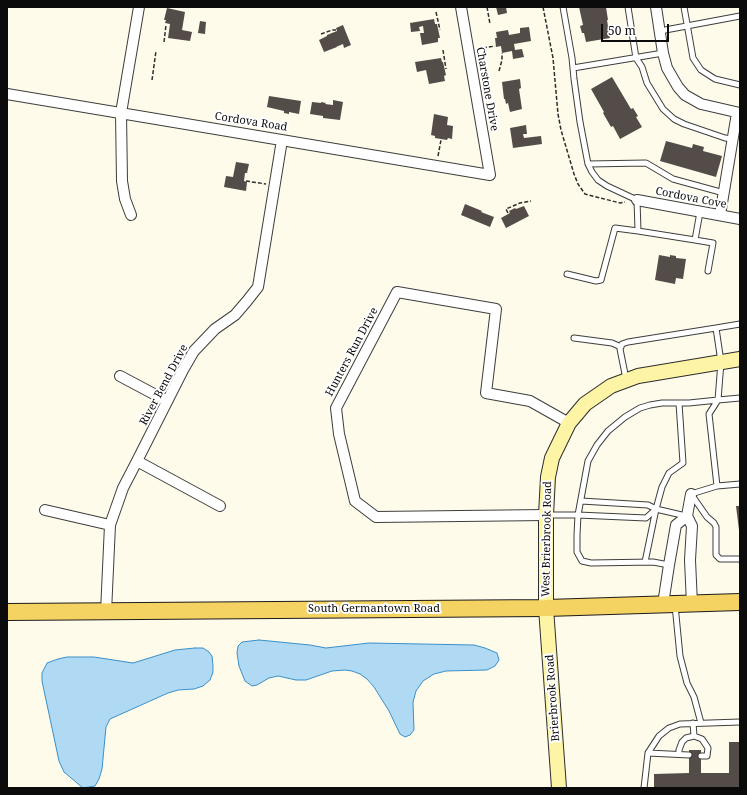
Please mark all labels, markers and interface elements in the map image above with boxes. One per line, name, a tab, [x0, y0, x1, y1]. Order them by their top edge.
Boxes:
scale bar	[603, 16, 671, 42]
text: 50 m	[608, 22, 636, 39]
street label: Charstone Drive	[473, 46, 501, 132]
street label: Cordova Road	[214, 110, 288, 134]
street label: Cordova Cove	[654, 185, 728, 211]
street label: Hunters Run Drive	[323, 305, 381, 399]
street label: River Bend Drive	[137, 342, 191, 428]
street label: West Brierbrook Road	[539, 481, 555, 597]
street label: South Germantown Road	[308, 602, 440, 616]
street label: Brierbrook Road	[543, 654, 563, 742]

